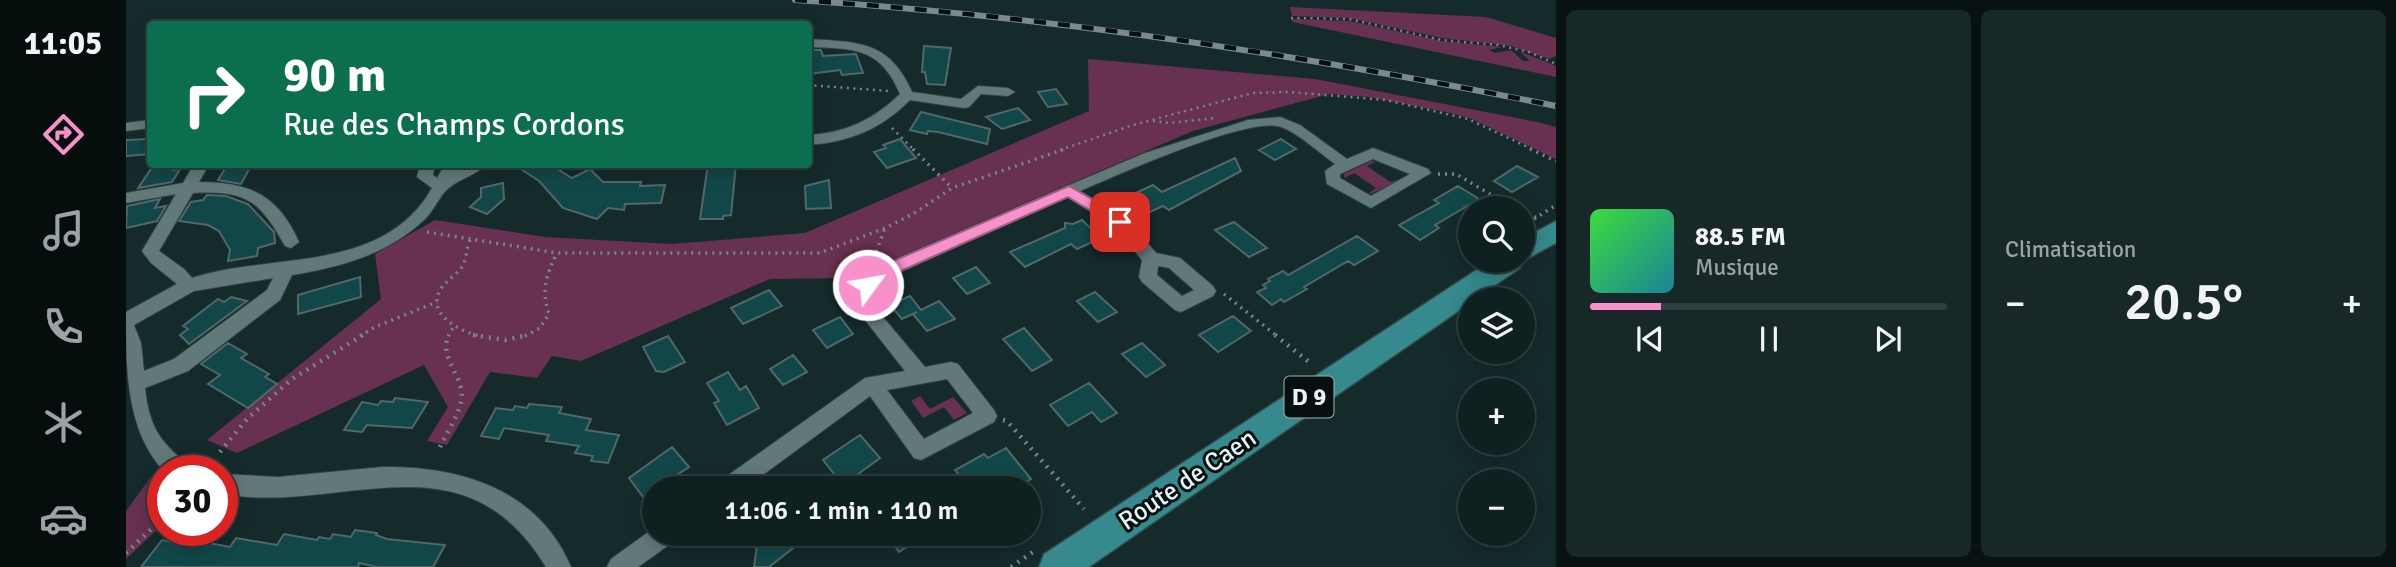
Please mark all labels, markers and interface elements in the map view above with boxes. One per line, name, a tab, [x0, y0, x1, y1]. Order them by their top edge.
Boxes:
text: 11:05	[24, 24, 102, 63]
text: 90 m	[283, 45, 386, 105]
icon: right	[168, 49, 259, 140]
text: Rue des Champs Cordons	[283, 105, 625, 144]
icon: directions	[39, 110, 88, 159]
pin	[1090, 192, 1150, 252]
map controls	[1458, 196, 1535, 546]
button: search	[1458, 196, 1535, 273]
icon: arrive	[1101, 203, 1139, 241]
icon: music	[39, 206, 88, 255]
text: 88.5 FM	[1695, 221, 1786, 253]
text: Climatisation	[2005, 235, 2136, 264]
position arrow	[831, 248, 905, 322]
text: Musique	[1695, 253, 1779, 282]
text: 20.5°	[2124, 270, 2243, 334]
text: −	[2005, 280, 2026, 327]
text: +	[2341, 280, 2362, 327]
button: layers	[1458, 287, 1535, 364]
icon: phone	[39, 302, 88, 351]
icon: previous	[1631, 320, 1669, 358]
icon: pause	[1750, 320, 1788, 358]
icon: next	[1869, 320, 1907, 358]
road number: D 9	[1284, 376, 1334, 418]
button: +	[1458, 378, 1535, 455]
icon: climate	[39, 398, 88, 447]
street label: Route de Caen	[1113, 422, 1262, 538]
speed limit sign: 30	[147, 455, 238, 546]
button: −	[1458, 469, 1535, 546]
icon: car	[39, 494, 88, 543]
text: 11:06 · 1 min · 110 m	[725, 495, 958, 527]

